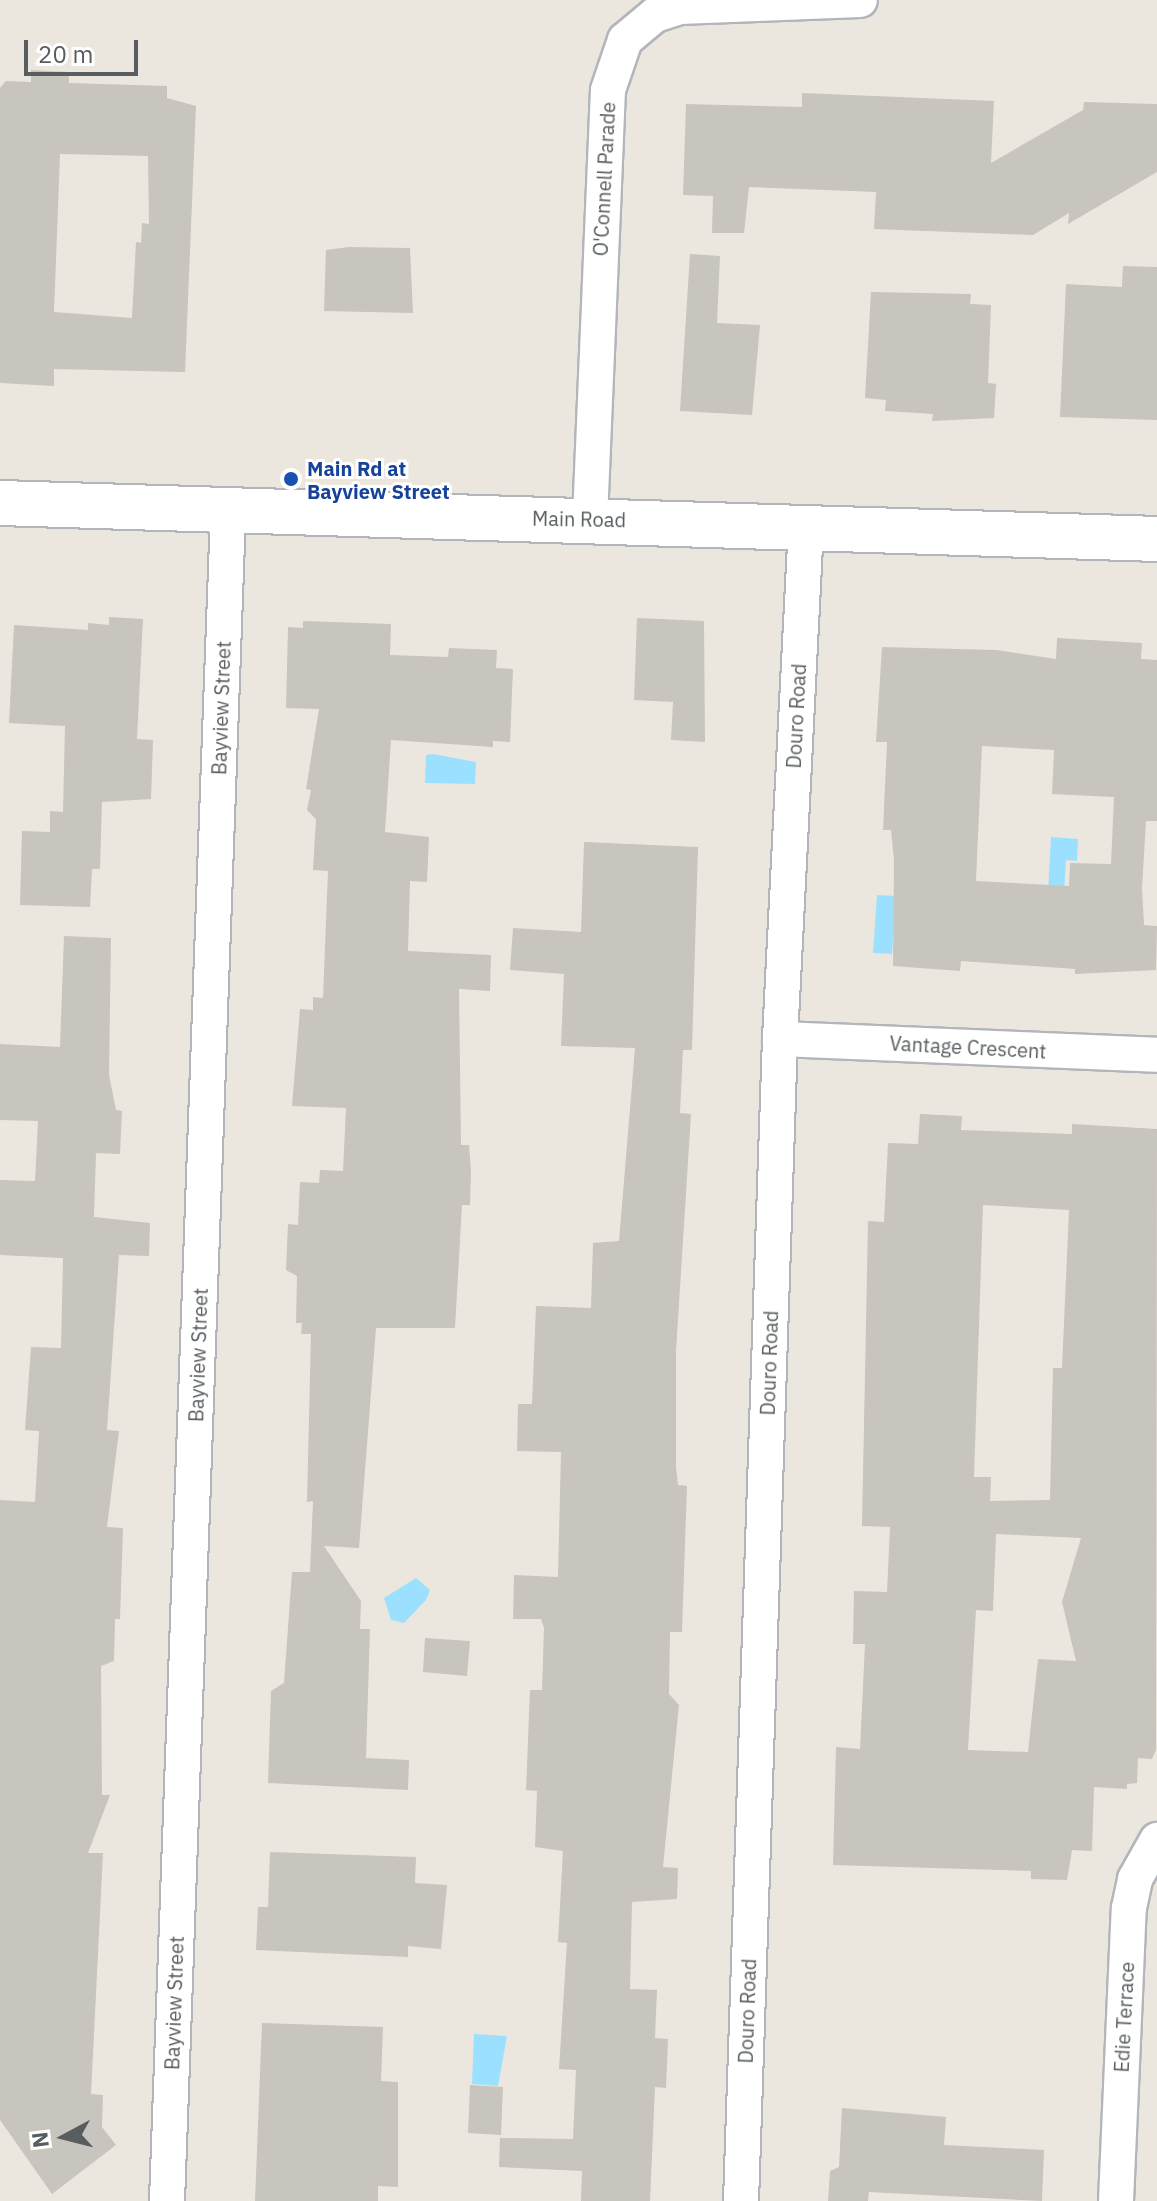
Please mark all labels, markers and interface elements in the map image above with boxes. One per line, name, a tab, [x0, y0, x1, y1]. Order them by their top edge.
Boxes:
scale bar	[28, 24, 142, 74]
text: 20 m	[38, 38, 93, 70]
street label: O'Connell Parade	[588, 101, 620, 257]
place label: Main Rd at Bayview Street	[307, 456, 450, 503]
marker: Main Rd at Bayview Street	[282, 470, 300, 488]
street label: Main Road	[532, 506, 626, 532]
street label: Bayview Street	[207, 640, 235, 776]
street label: Douro Road	[781, 663, 811, 769]
street label: Vantage Crescent	[889, 1031, 1047, 1063]
street label: Bayview Street	[184, 1287, 212, 1423]
street label: Douro Road	[755, 1310, 783, 1416]
street label: Bayview Street	[160, 1935, 188, 2071]
street label: Douro Road	[733, 1958, 761, 2064]
street label: Edie Terrace	[1109, 1961, 1139, 2073]
north arrow	[24, 2097, 104, 2177]
text: N	[24, 2130, 55, 2150]

